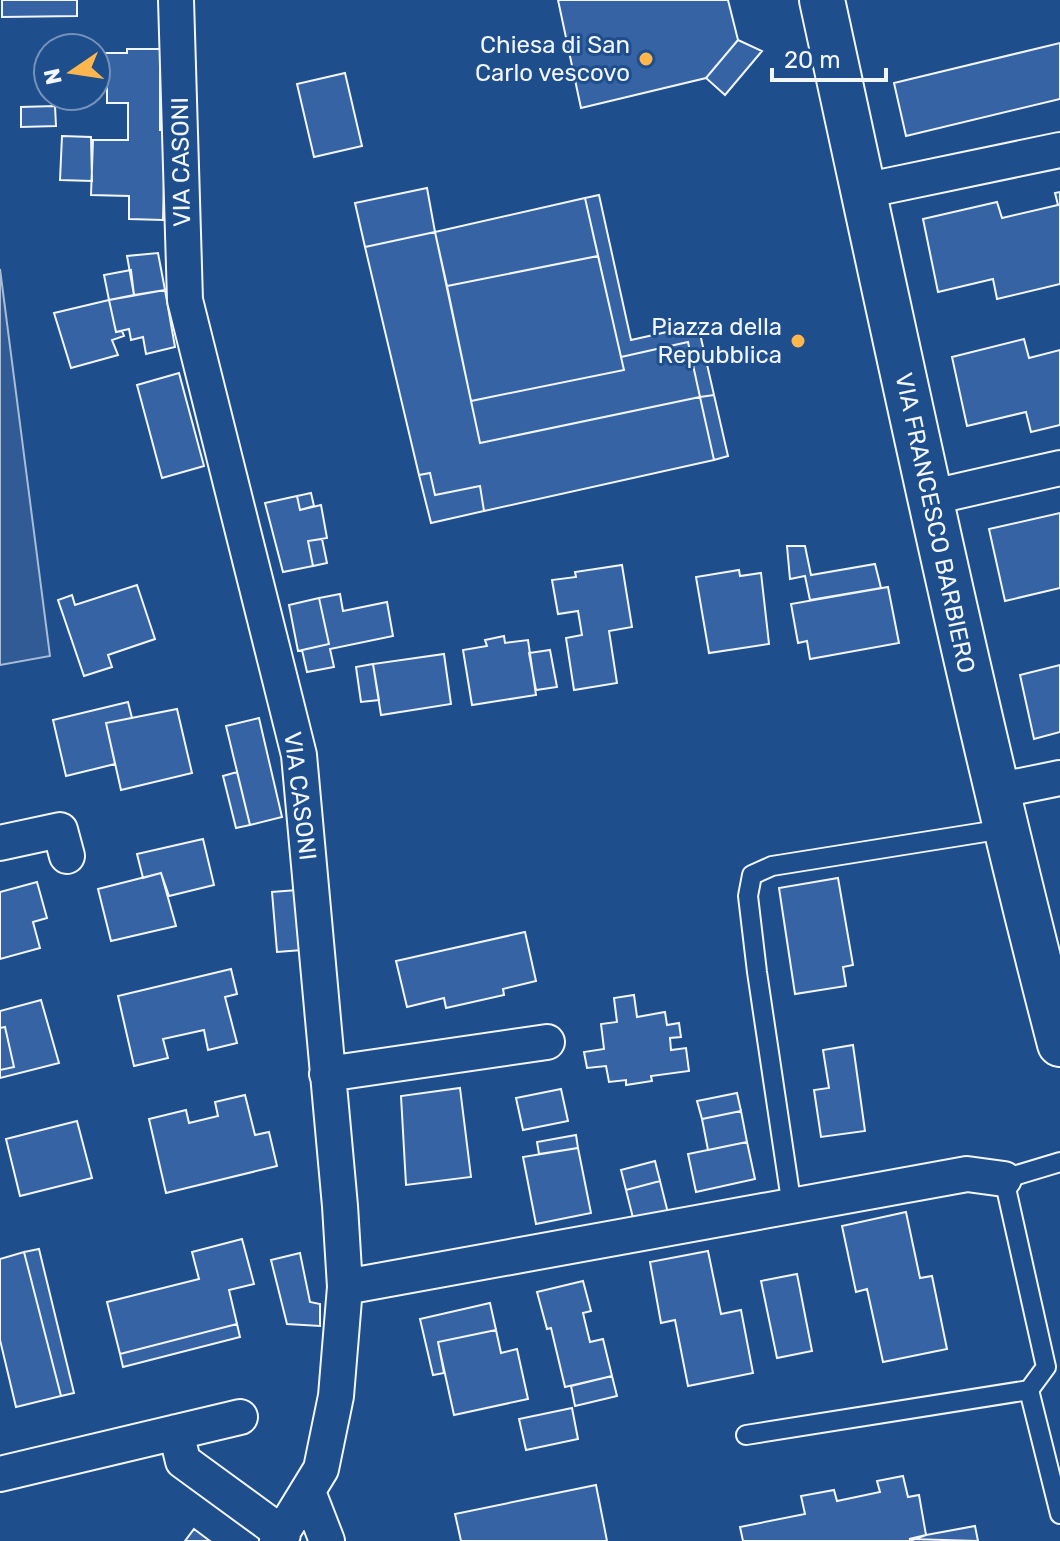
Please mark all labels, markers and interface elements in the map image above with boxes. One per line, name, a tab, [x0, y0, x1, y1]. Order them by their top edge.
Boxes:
place label: Chiesa di San Carlo vescovo	[475, 31, 630, 87]
north arrow	[32, 32, 112, 112]
scale bar	[772, 32, 886, 82]
text: 20 m	[784, 46, 841, 74]
marker: Chiesa di San Carlo vescovo	[637, 50, 655, 68]
text: N	[38, 66, 68, 87]
street label: VIA CASONI	[166, 97, 196, 227]
place label: Piazza della Repubblica	[651, 313, 782, 369]
marker: Piazza della Repubblica	[789, 332, 807, 350]
street label: VIA FRANCESCO BARBIERO	[889, 370, 981, 676]
street label: VIA CASONI	[278, 730, 322, 862]

